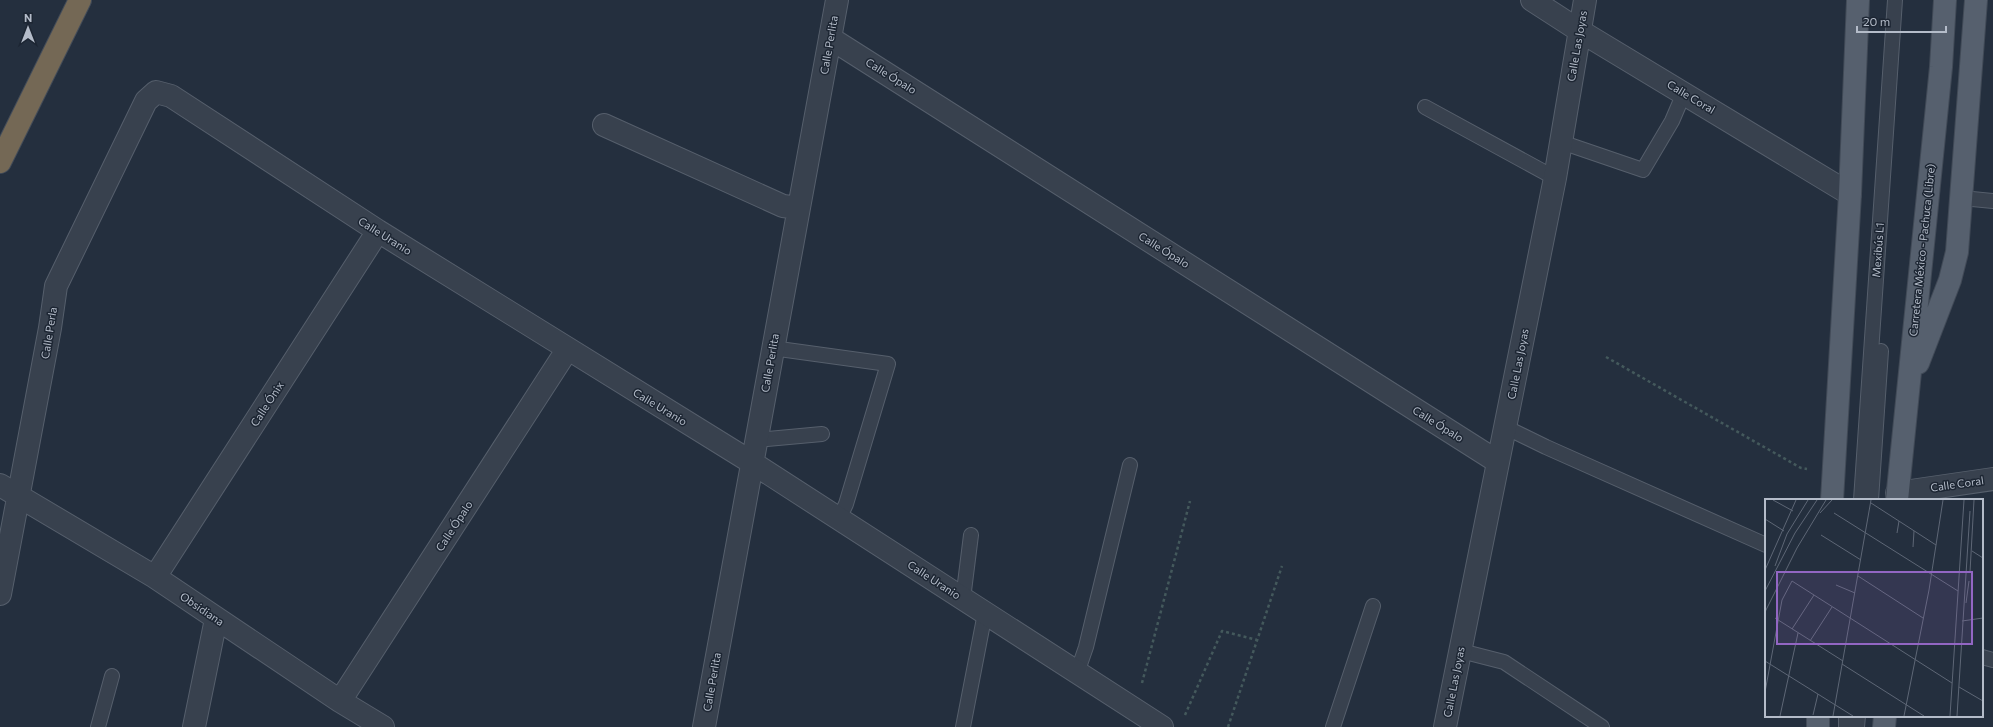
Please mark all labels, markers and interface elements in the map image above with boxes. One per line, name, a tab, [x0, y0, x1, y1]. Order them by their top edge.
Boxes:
north arrow	[8, 8, 48, 48]
scale bar	[1857, 8, 1946, 34]
street label: Calle Las Joyas	[1564, 9, 1590, 83]
text: N	[24, 11, 32, 24]
street label: Calle Perlita	[817, 14, 840, 75]
text: 20 m	[1863, 14, 1890, 28]
street label: Calle Ópalo	[863, 54, 920, 97]
street label: Calle Coral	[1665, 77, 1718, 116]
street label: Carretera México - Pachuca (Libre)	[1906, 163, 1937, 337]
street label: Calle Uranio	[356, 214, 415, 257]
street label: Mexibús L1	[1869, 222, 1886, 278]
street label: Calle Ópalo	[1136, 228, 1193, 271]
street label: Calle Perla	[38, 306, 59, 360]
street label: Calle Las Joyas	[1504, 327, 1532, 401]
street label: Calle Perlita	[758, 332, 781, 393]
street label: Calle Ónix	[246, 378, 286, 429]
street label: Calle Uranio	[631, 385, 690, 428]
street label: Calle Ópalo	[1410, 402, 1467, 445]
street label: Calle Coral	[1929, 473, 1984, 494]
street label: Calle Ópalo	[432, 497, 475, 553]
inset map	[1765, 499, 1983, 717]
street label: Calle Uranio	[905, 558, 964, 602]
street label: Obsidiana	[178, 589, 227, 628]
street label: Calle Las Joyas	[1440, 645, 1468, 719]
street label: Calle Perlita	[700, 651, 723, 712]

